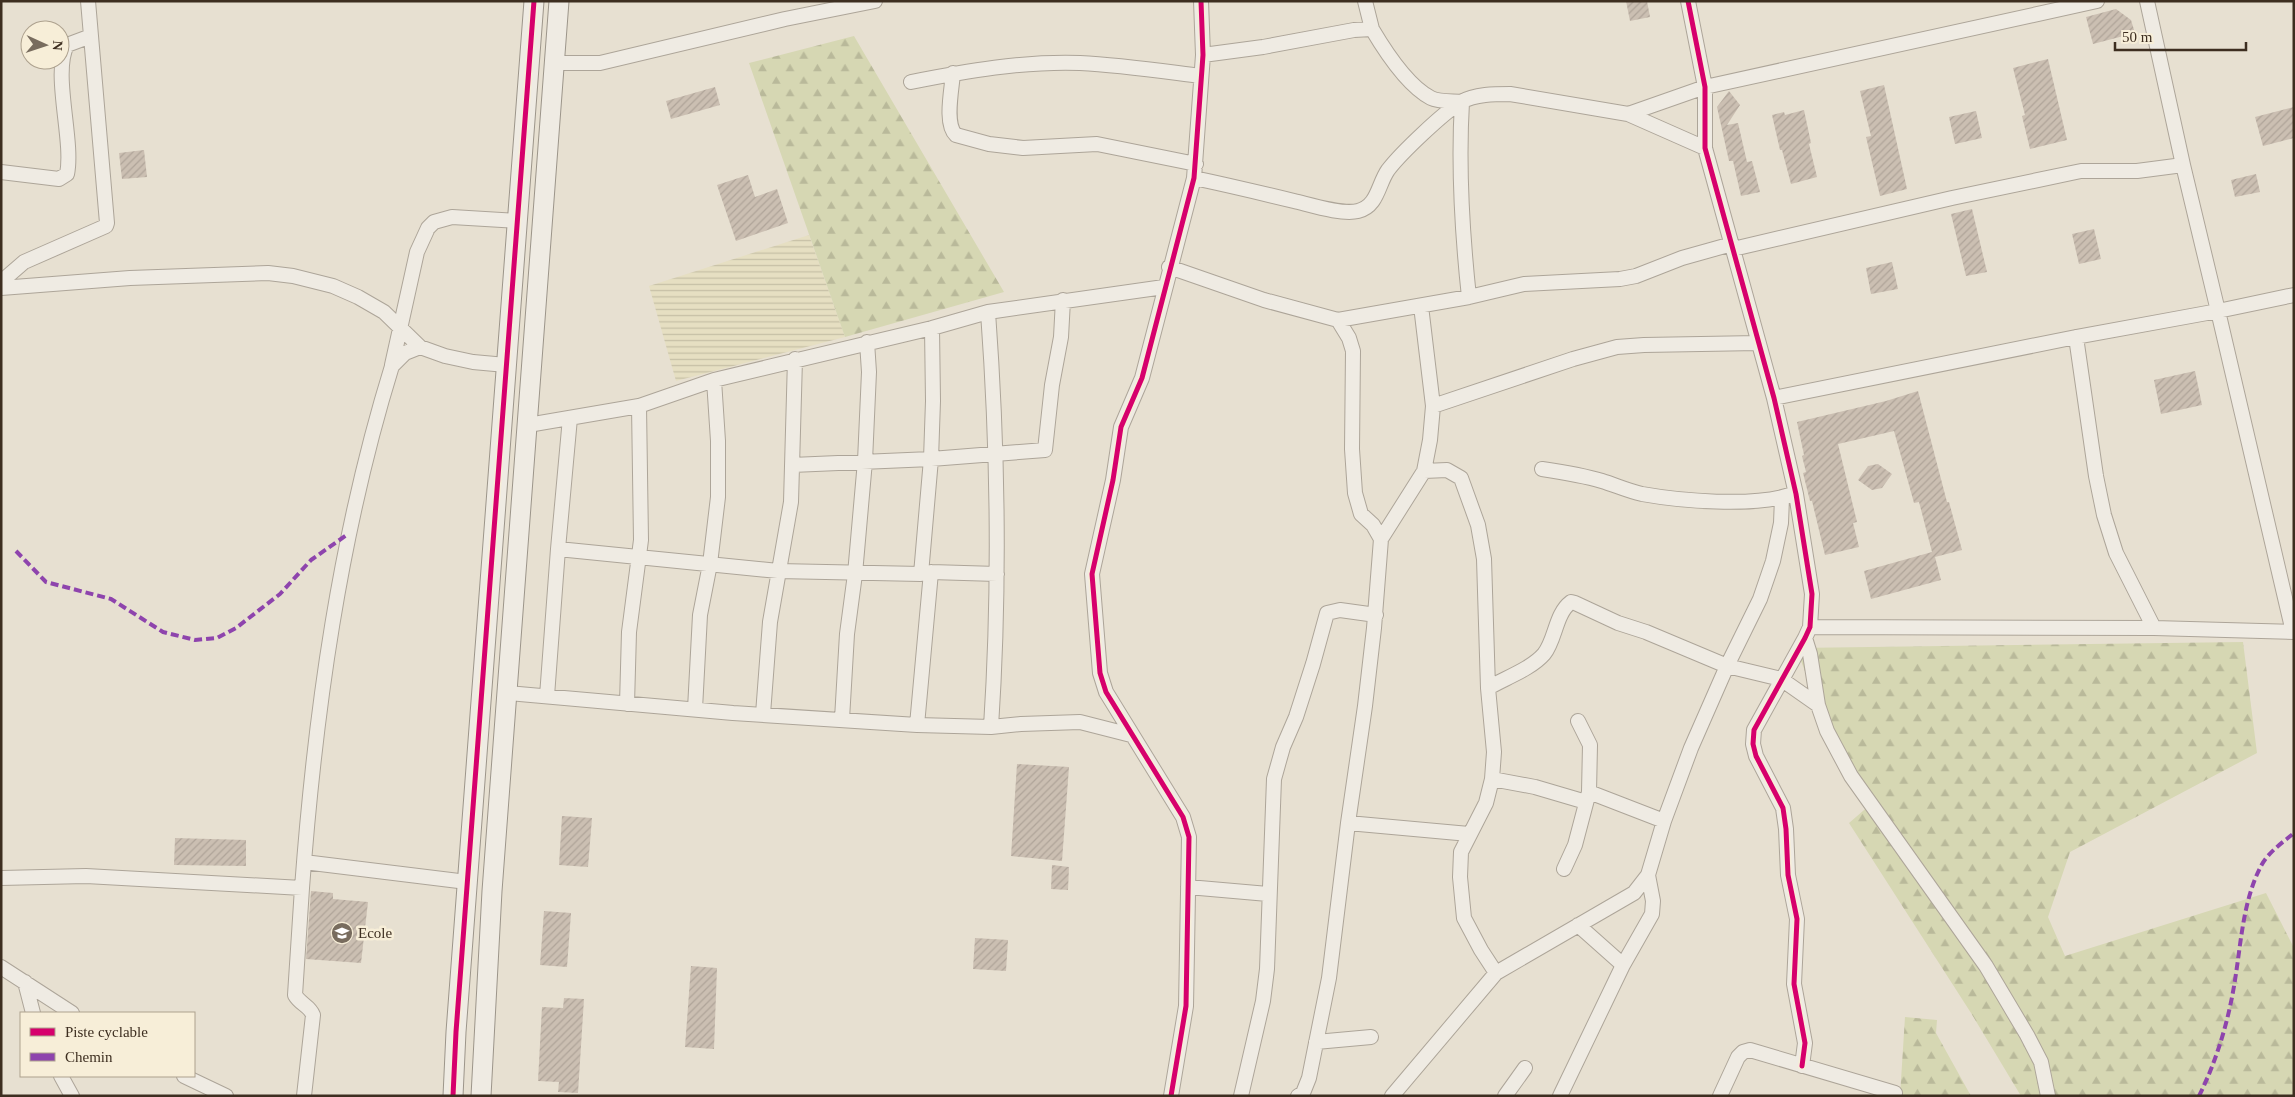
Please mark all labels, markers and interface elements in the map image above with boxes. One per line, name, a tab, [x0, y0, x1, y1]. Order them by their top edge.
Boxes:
north arrow	[20, 20, 70, 70]
scale bar	[2115, 20, 2246, 52]
text: 50 m	[2122, 29, 2153, 45]
text: N	[50, 40, 65, 51]
school or university icon: Ecole	[330, 921, 354, 945]
place label: Ecole	[358, 925, 392, 941]
legend	[20, 1012, 195, 1077]
text: Piste cyclable	[65, 1024, 148, 1040]
text: Chemin	[65, 1049, 113, 1065]

